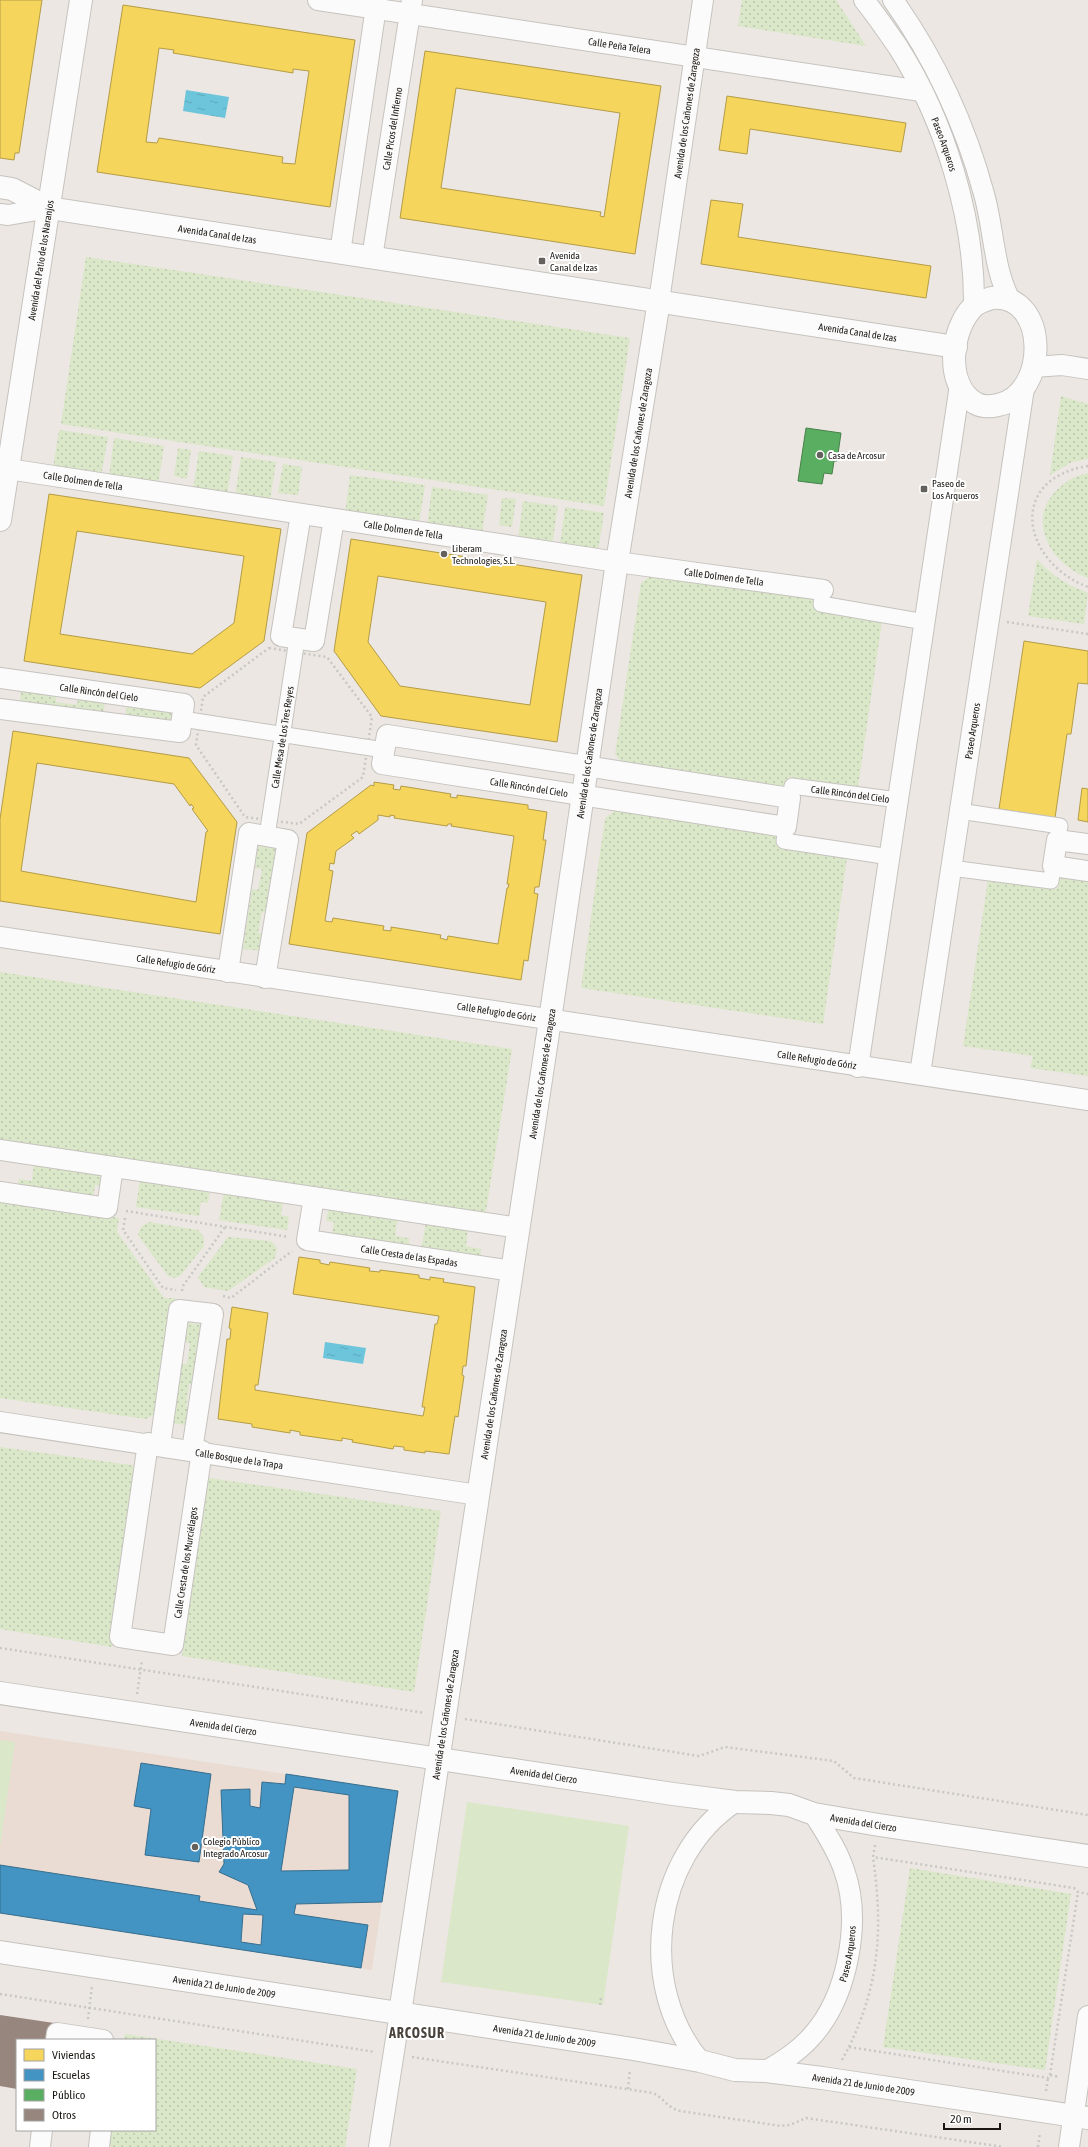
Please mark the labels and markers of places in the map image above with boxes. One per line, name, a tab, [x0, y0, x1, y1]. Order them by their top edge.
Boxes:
place label: Avenida Canal de Izas	[550, 250, 598, 273]
marker: Avenida Canal de Izas	[537, 256, 547, 266]
marker: Casa de Arcosur	[815, 450, 825, 460]
place label: Casa de Arcosur	[828, 450, 886, 461]
place label: Paseo de Los Arqueros	[932, 478, 979, 501]
marker: Paseo de Los Arqueros	[919, 484, 929, 494]
place label: Liberam Technologies, S.L.	[452, 543, 515, 566]
marker: Liberam Technologies, S.L.	[439, 549, 449, 559]
place label: Colegio Público Integrado Arcosur	[203, 1836, 269, 1859]
marker: Colegio Público Integrado Arcosur	[190, 1842, 200, 1852]

